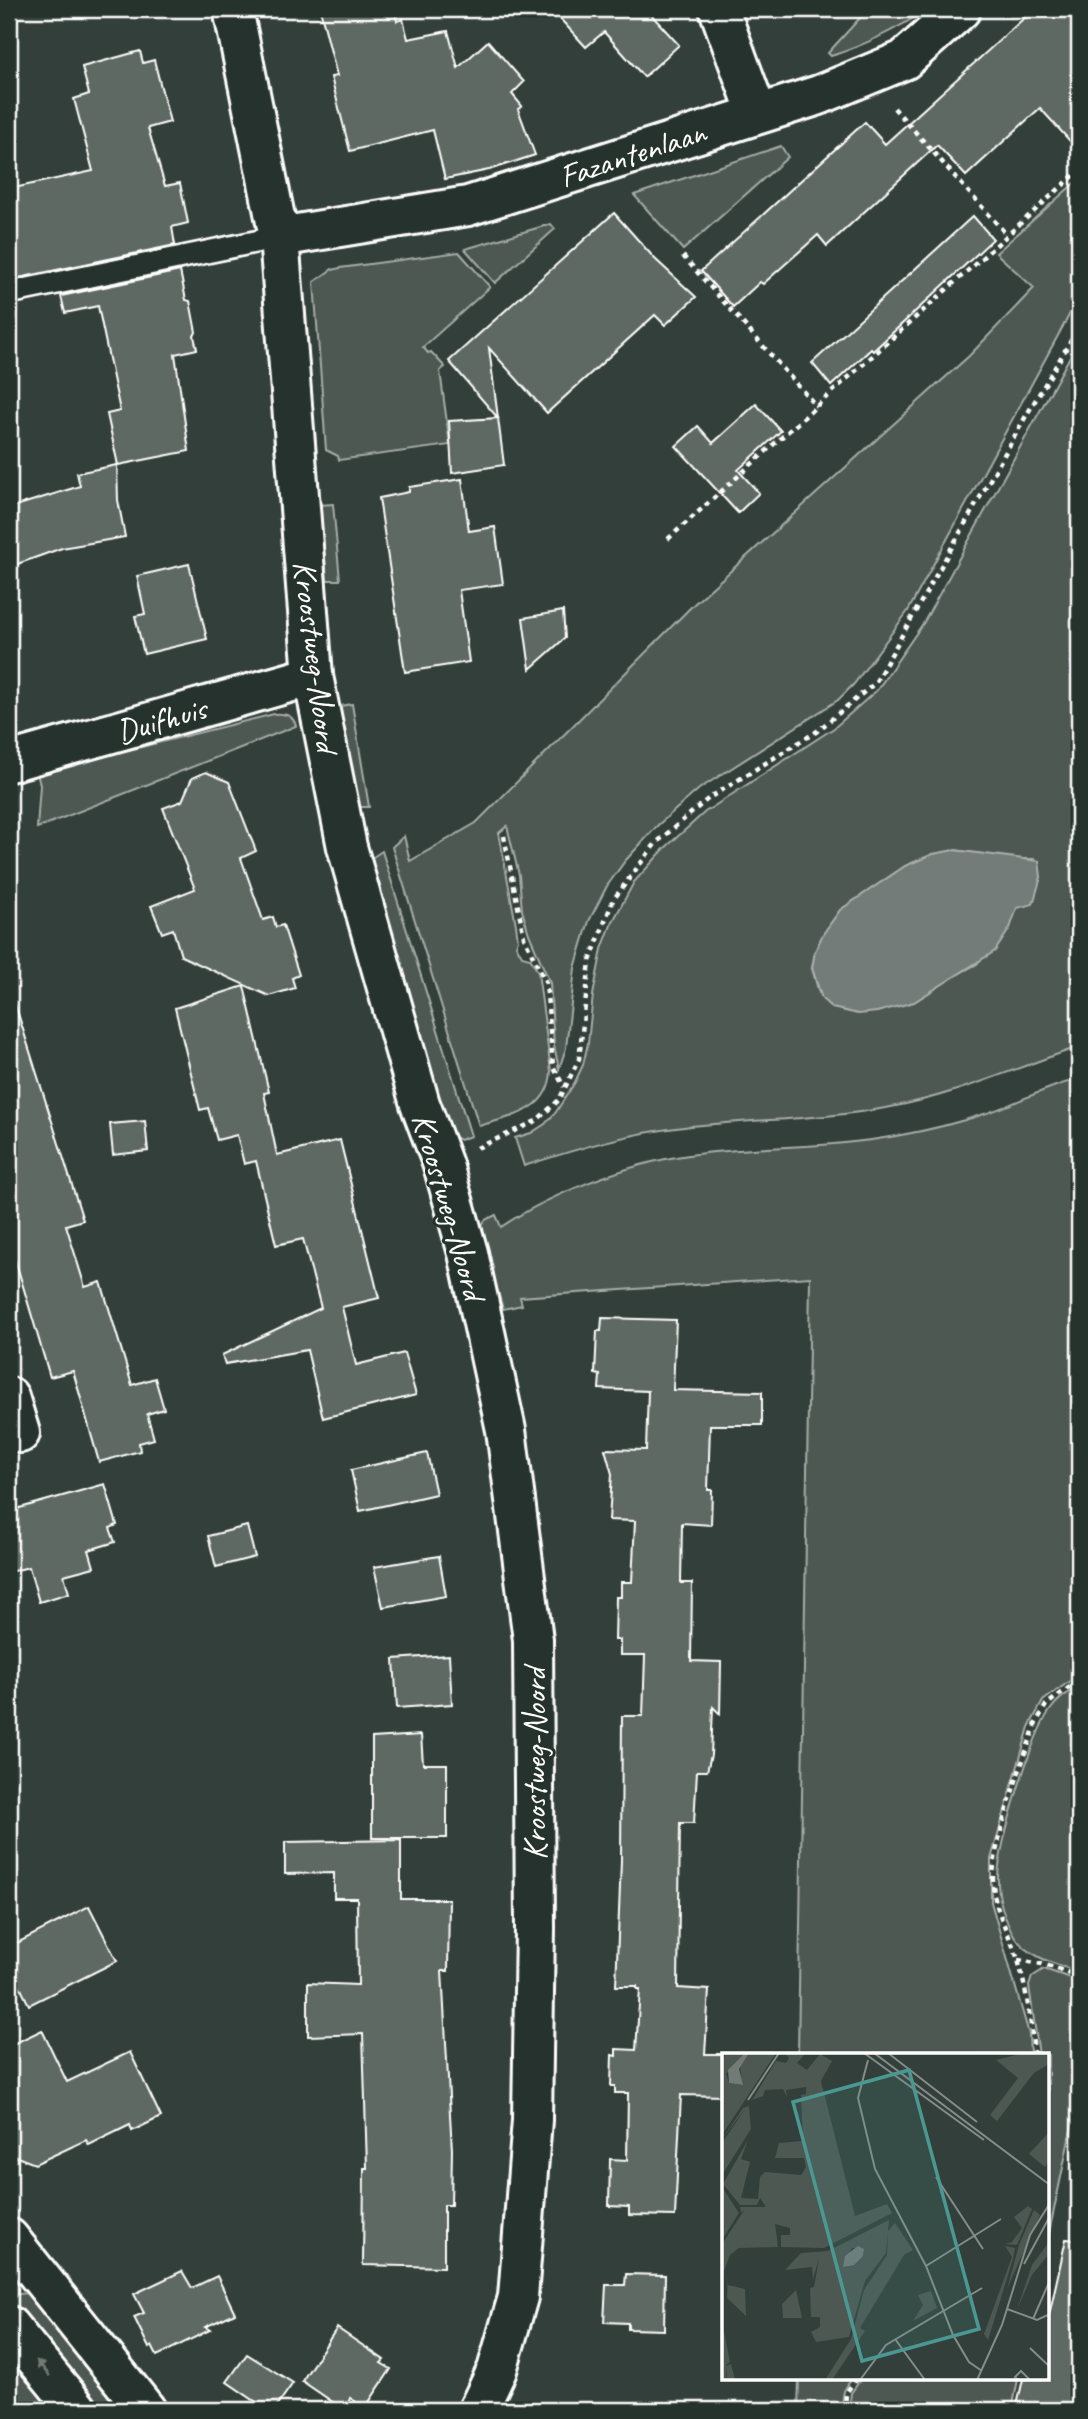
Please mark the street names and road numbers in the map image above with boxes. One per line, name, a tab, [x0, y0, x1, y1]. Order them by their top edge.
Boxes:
street label: Fazantenlaan	[554, 110, 713, 197]
street label: Kroostweg-Noord	[283, 558, 349, 759]
street label: Duifhuis	[111, 686, 214, 753]
street label: Kroostweg-Noord	[402, 1108, 497, 1309]
street label: Kroostweg-Noord	[514, 1663, 556, 1860]

